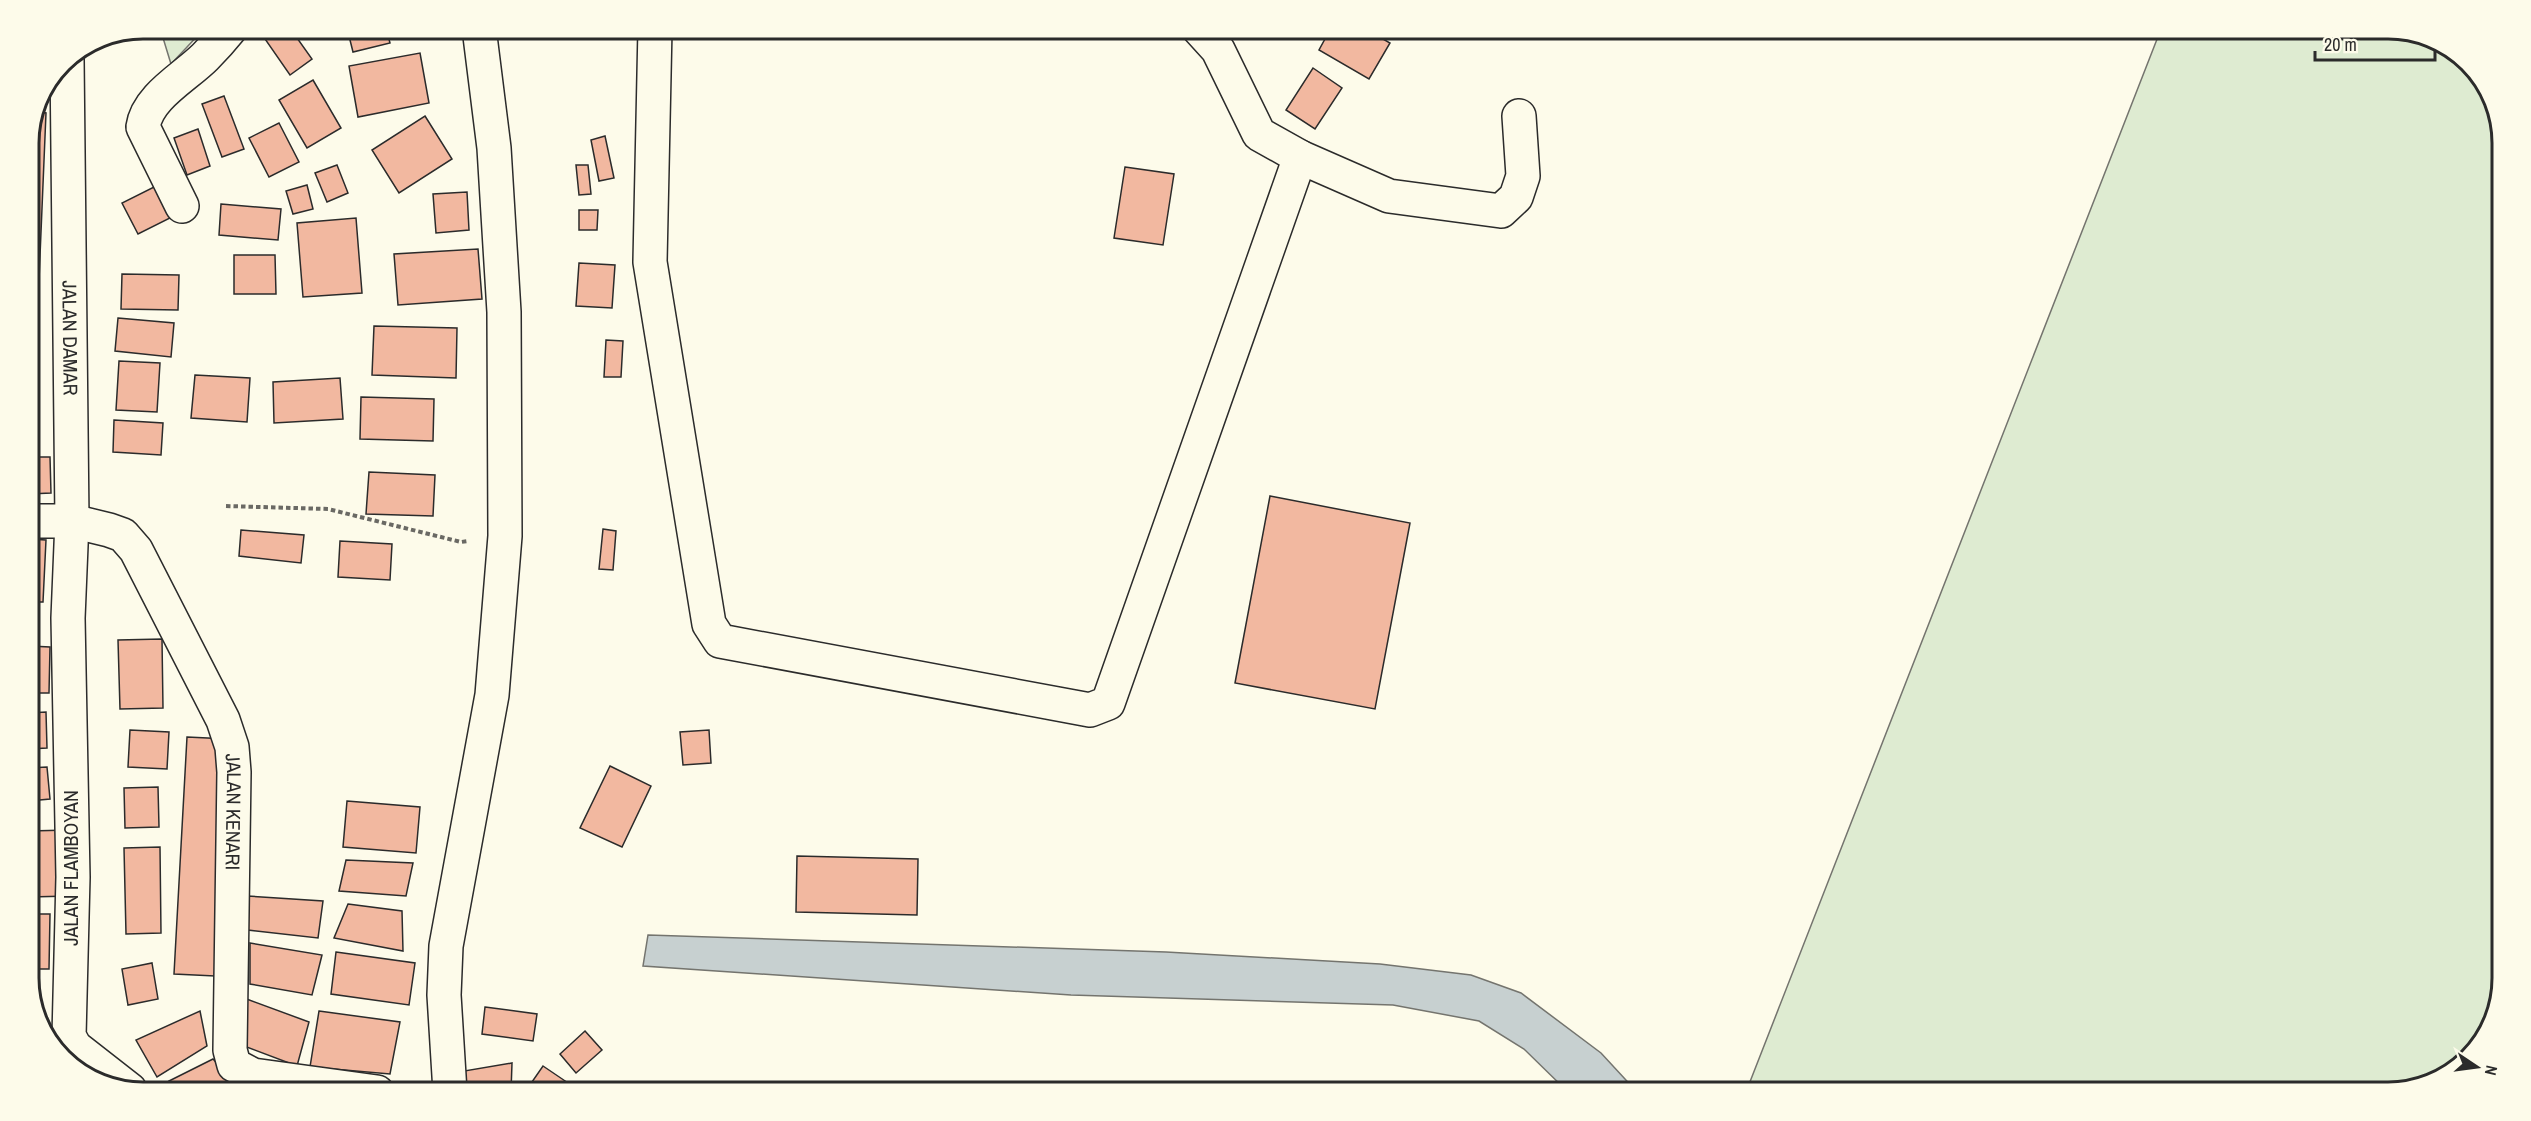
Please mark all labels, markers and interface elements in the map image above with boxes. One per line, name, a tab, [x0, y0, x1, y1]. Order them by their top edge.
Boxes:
scale bar	[2315, 24, 2435, 62]
text: 20 m	[2324, 32, 2357, 57]
street label: JALAN DAMAR	[56, 280, 85, 396]
street label: JALAN KENARI	[220, 752, 248, 870]
street label: JALAN FLAMBOYAN	[57, 790, 84, 946]
north arrow	[2447, 1037, 2507, 1097]
text: N	[2480, 1063, 2503, 1077]

